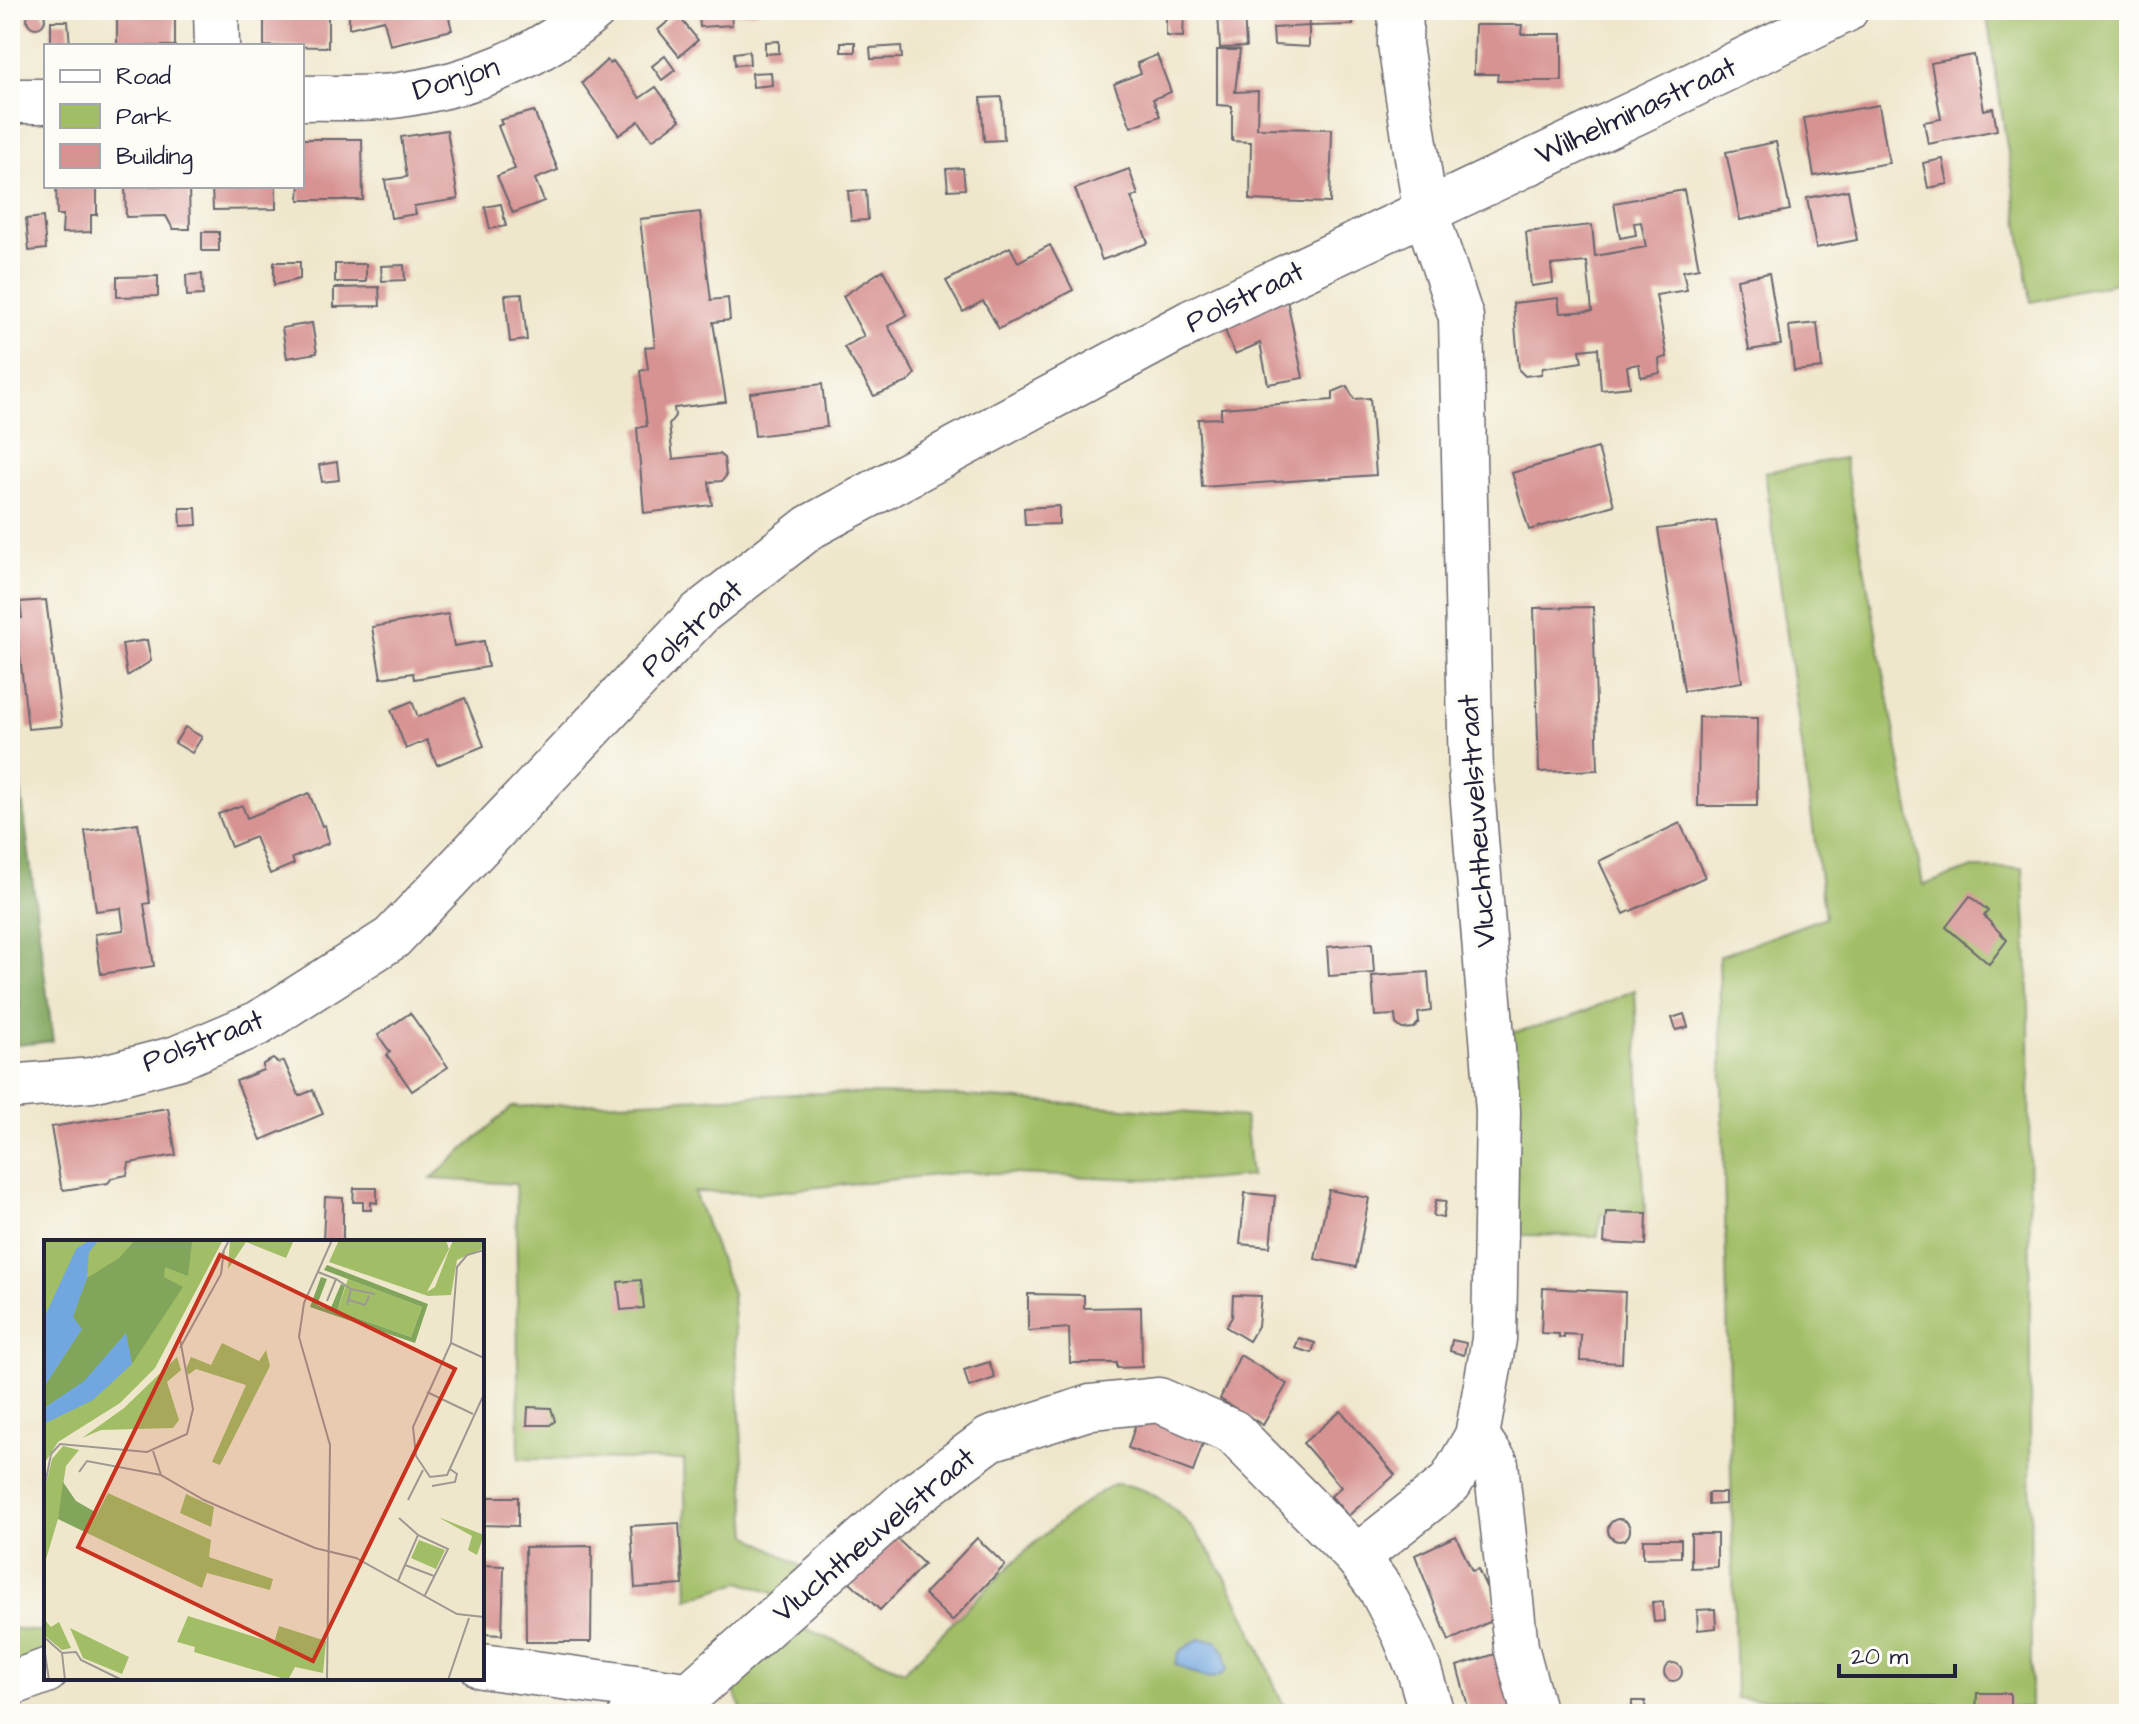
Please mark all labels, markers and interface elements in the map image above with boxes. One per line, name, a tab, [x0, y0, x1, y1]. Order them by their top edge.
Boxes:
legend	[44, 44, 304, 188]
street label: Donjon	[408, 46, 504, 112]
street label: Wilhelminastraat	[1528, 46, 1744, 176]
text: Road	[116, 60, 171, 94]
text: Park	[116, 100, 172, 134]
text: Building	[116, 140, 193, 175]
street label: Polstraat	[1179, 250, 1311, 344]
street label: Polstraat	[631, 569, 753, 687]
street label: Vluchtheuvelstraat	[1447, 693, 1507, 949]
street label: Polstraat	[136, 999, 270, 1083]
inset map	[44, 1240, 484, 1680]
street label: Vluchtheuvelstraat	[763, 1437, 985, 1633]
scale bar	[1839, 1628, 1955, 1678]
text: 20 m	[1851, 1640, 1908, 1674]

